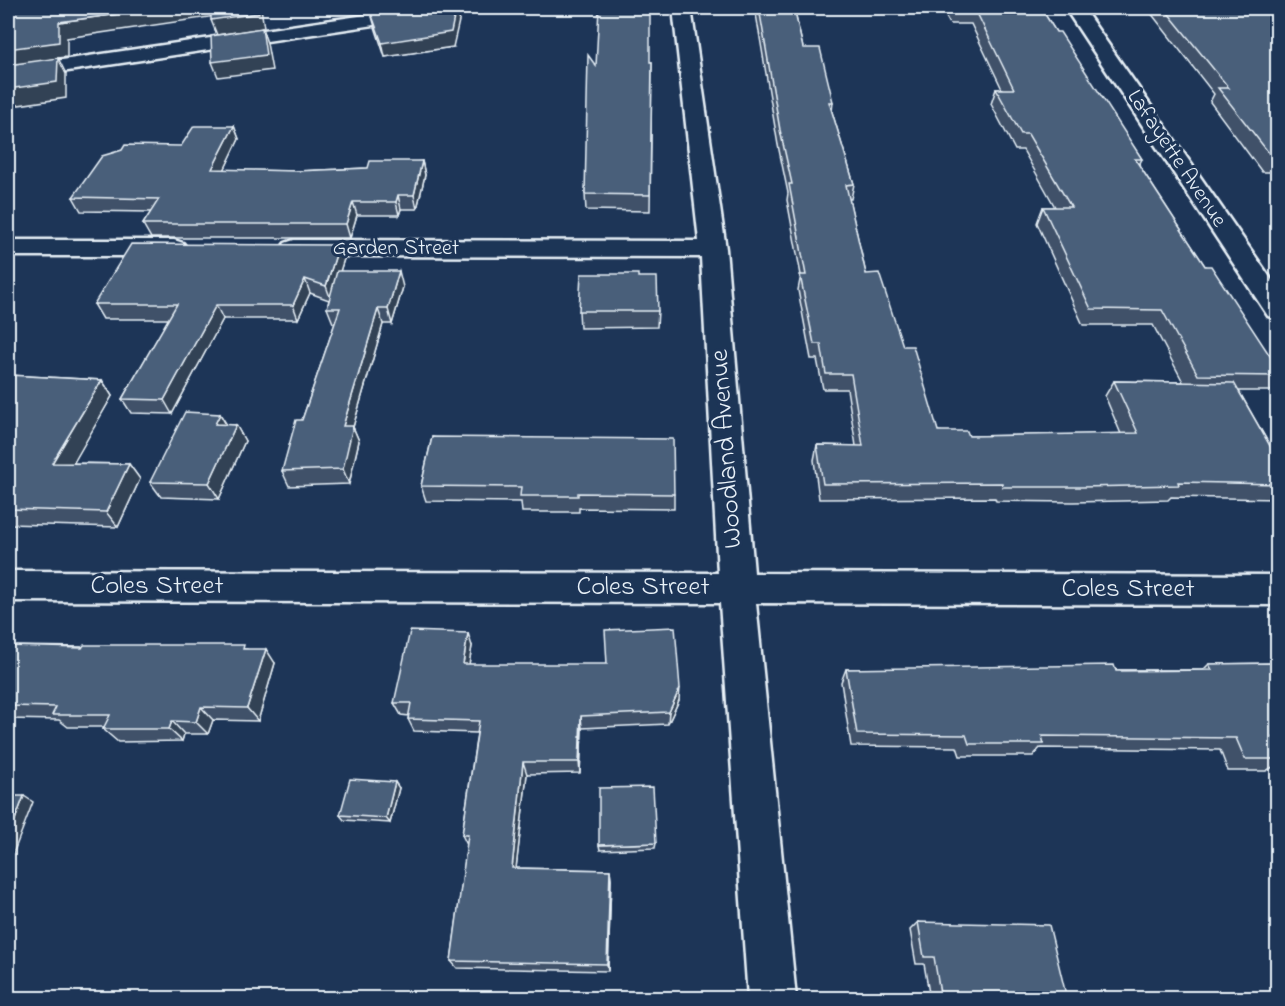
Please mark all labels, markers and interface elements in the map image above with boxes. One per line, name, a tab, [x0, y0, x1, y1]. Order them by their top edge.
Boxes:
street label: Lafayette Avenue	[1117, 84, 1234, 235]
street label: Garden Street	[333, 233, 460, 265]
street label: Woodland Avenue	[701, 347, 753, 550]
street label: Coles Street	[90, 567, 224, 606]
street label: Coles Street	[576, 568, 710, 607]
street label: Coles Street	[1061, 570, 1195, 609]

